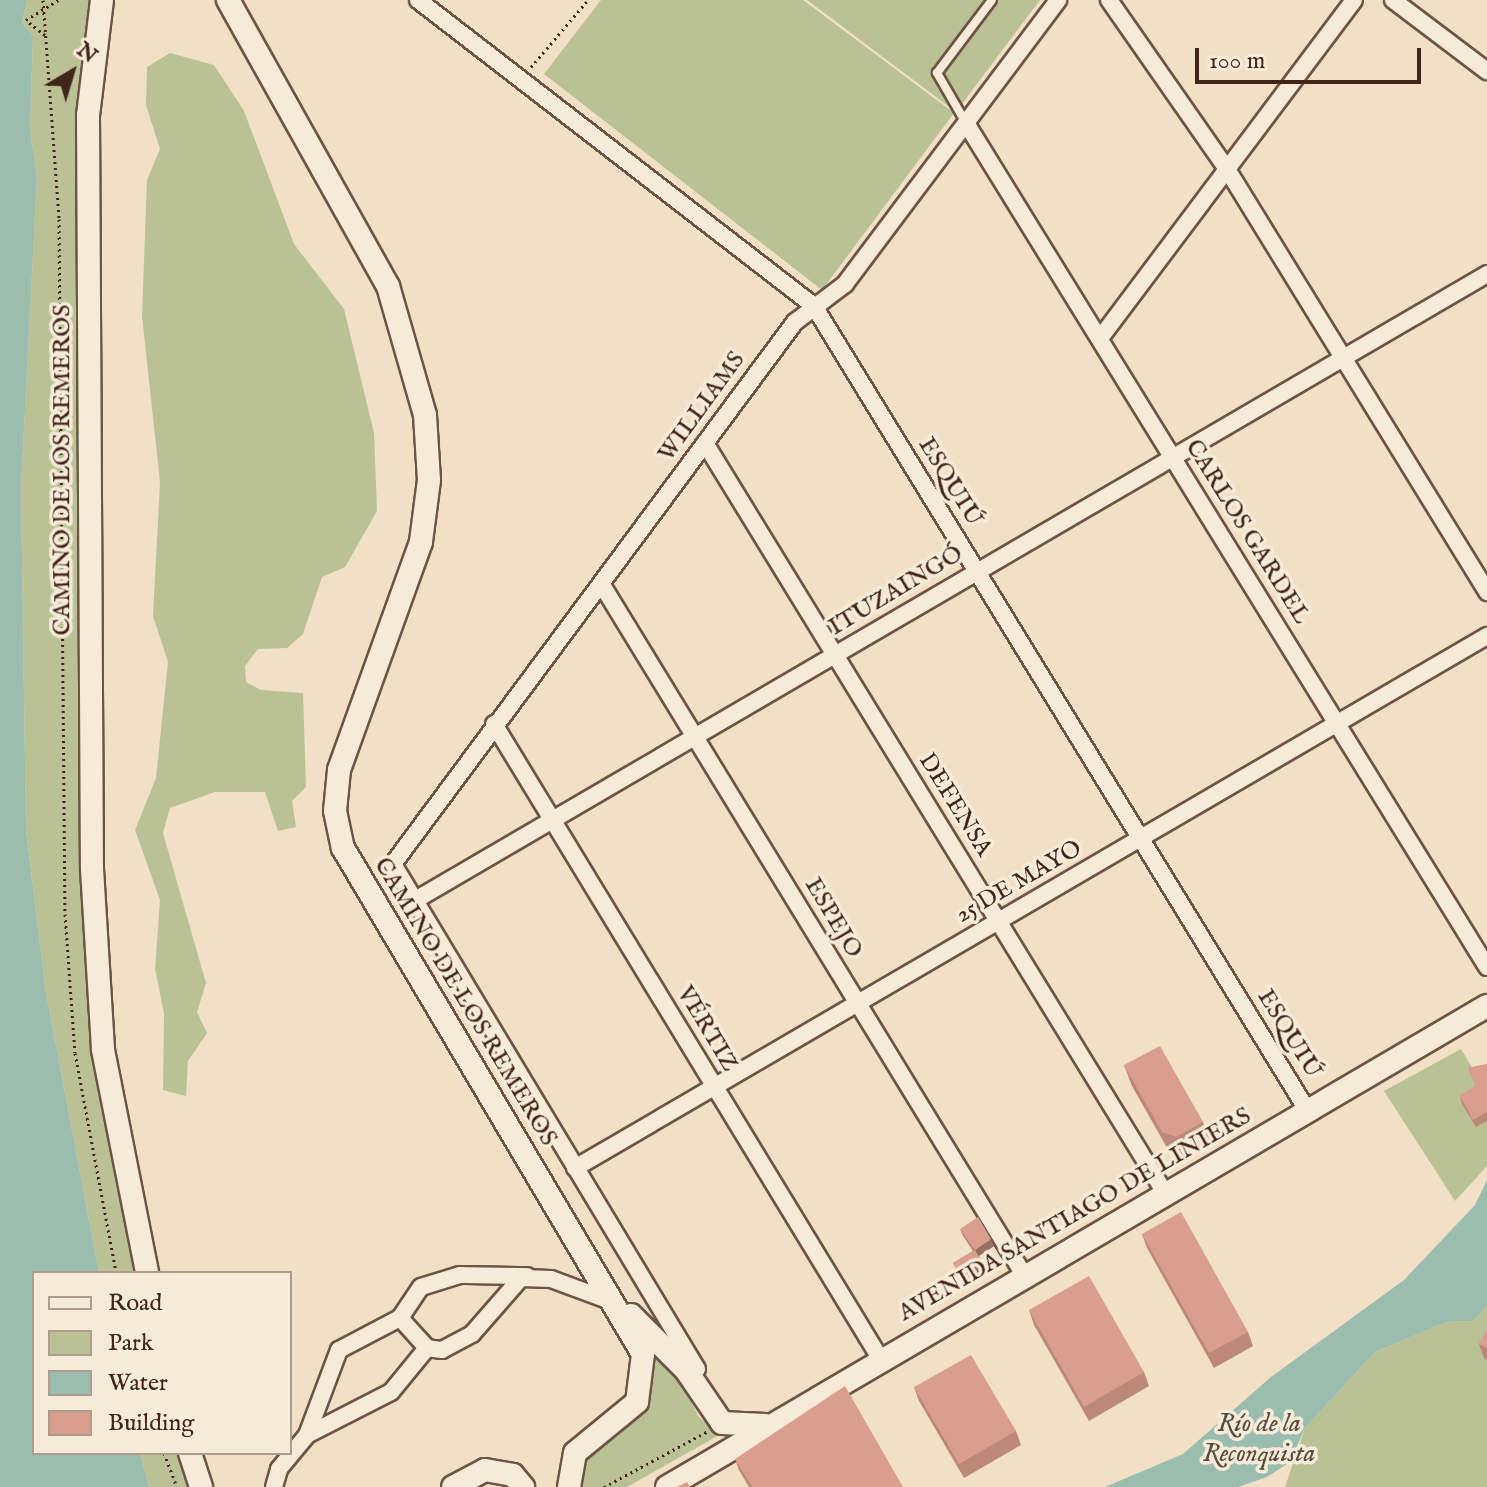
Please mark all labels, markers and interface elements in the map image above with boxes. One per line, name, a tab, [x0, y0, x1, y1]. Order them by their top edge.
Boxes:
north arrow	[32, 32, 112, 112]
scale bar	[1199, 32, 1425, 82]
text: N	[71, 36, 103, 70]
text: 100 m	[1209, 46, 1265, 77]
street label: CAMINO DE LOS REMEROS	[49, 305, 77, 635]
street label: WILLIAMS	[653, 346, 751, 468]
street label: ESQUIÚ	[911, 432, 989, 532]
street label: CARLOS GARDEL	[1179, 435, 1315, 629]
street label: ITUZAINGÓ	[824, 540, 968, 642]
street label: DEFENSA	[912, 748, 998, 862]
street label: 25 DE MAYO	[951, 834, 1087, 930]
street label: CAMINO DE LOS REMEROS	[367, 853, 563, 1151]
street label: ESPEJO	[798, 873, 868, 963]
street label: VÉRTIZ	[670, 981, 744, 1077]
street label: ESQUIÚ	[1250, 984, 1328, 1084]
street label: AVENIDA SANTIAGO DE LINIERS	[894, 1102, 1256, 1328]
legend	[32, 1271, 292, 1455]
text: Road	[108, 1288, 162, 1319]
text: Park	[108, 1328, 154, 1359]
text: Water	[108, 1368, 168, 1399]
text: Building	[108, 1408, 194, 1439]
water label: Río de la Reconquista	[1203, 1408, 1315, 1470]

